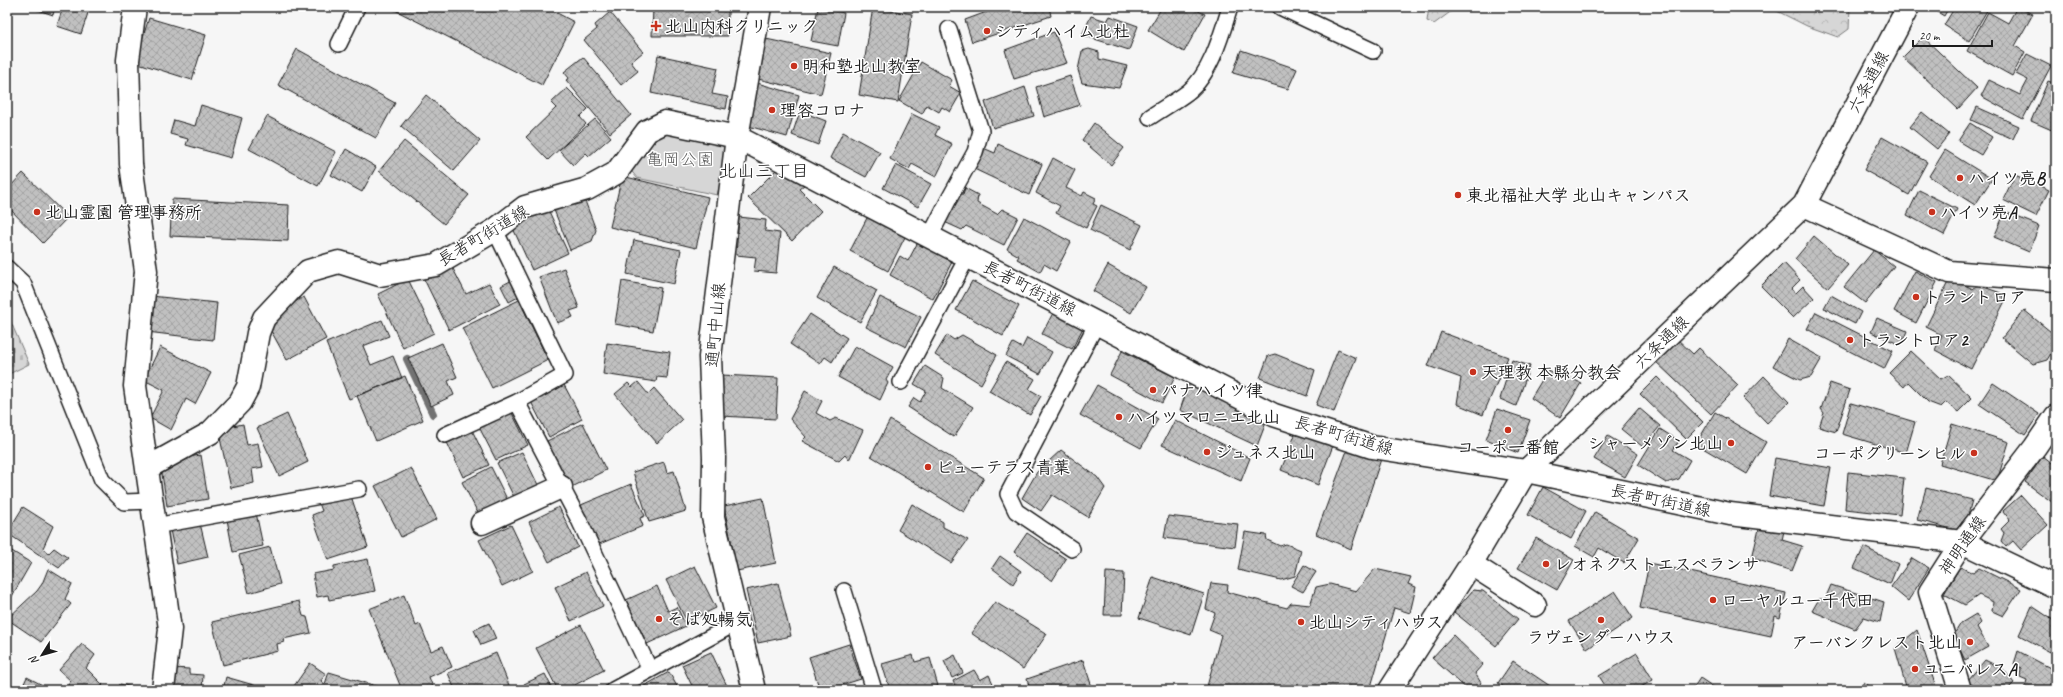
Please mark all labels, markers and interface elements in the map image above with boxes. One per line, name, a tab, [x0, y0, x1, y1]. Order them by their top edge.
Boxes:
place label: 北山内科クリニック	[665, 16, 818, 37]
marker: 北山内科クリニック	[650, 20, 662, 32]
place label: シティハイム北杜	[995, 21, 1129, 42]
scale bar	[1913, 22, 1992, 48]
marker: シティハイム北杜	[982, 26, 992, 36]
text: 20 m	[1919, 28, 1941, 44]
street label: 六条通線	[1843, 47, 1894, 117]
place label: 明和塾北山教室	[802, 56, 921, 77]
marker: 明和塾北山教室	[789, 61, 799, 71]
place label: 理容コロナ	[780, 100, 865, 121]
marker: 理容コロナ	[767, 105, 777, 115]
park label: 亀岡公園	[646, 149, 714, 170]
district label: 北山三丁目	[719, 160, 809, 182]
place label: ハイツ亮B	[1968, 168, 2047, 189]
marker: ハイツ亮B	[1955, 173, 1965, 183]
place label: 東北福祉大学 北山キャンパス	[1466, 185, 1690, 206]
marker: 東北福祉大学 北山キャンパス	[1453, 190, 1463, 200]
street label: 長者町街道線	[434, 200, 532, 271]
place label: 北山霊園 管理事務所	[45, 202, 202, 223]
place label: ハイツ亮A	[1940, 202, 2018, 223]
marker: 北山霊園 管理事務所	[32, 207, 42, 217]
marker: ハイツ亮A	[1927, 207, 1937, 217]
street label: 長者町街道線	[980, 256, 1080, 321]
street label: 通町中山線	[701, 282, 730, 368]
place label: トラントロア	[1924, 287, 2026, 308]
marker: トラントロア	[1911, 292, 1921, 302]
street label: 六条通線	[1630, 311, 1693, 374]
place label: トラントロア2	[1858, 330, 1969, 351]
marker: トラントロア2	[1845, 335, 1855, 345]
place label: 天理教 本縣分教会	[1481, 362, 1621, 383]
marker: 天理教 本縣分教会	[1468, 367, 1478, 377]
place label: パナハイツ律	[1161, 380, 1263, 401]
marker: パナハイツ律	[1148, 385, 1158, 395]
place label: ハイツマロニエ北山	[1127, 407, 1280, 428]
street label: 長者町街道線	[1292, 411, 1396, 460]
marker: ハイツマロニエ北山	[1114, 412, 1124, 422]
marker: コーポ一番館	[1503, 425, 1513, 435]
place label: シャーメゾン北山	[1588, 433, 1723, 454]
place label: コーポ一番館	[1457, 437, 1559, 458]
marker: シャーメゾン北山	[1726, 438, 1736, 448]
place label: ジュネス北山	[1215, 442, 1315, 463]
place label: コーポグリーンヒル	[1814, 443, 1966, 464]
marker: ジュネス北山	[1202, 447, 1212, 457]
marker: コーポグリーンヒル	[1969, 448, 1979, 458]
place label: ビューテラス青葉	[936, 457, 1070, 478]
marker: ビューテラス青葉	[923, 462, 933, 472]
street label: 長者町街道線	[1609, 480, 1713, 521]
street label: 神明通線	[1934, 511, 1991, 579]
place label: レオネクストエスペランサ	[1554, 554, 1759, 575]
marker: レオネクストエスペランサ	[1541, 559, 1551, 569]
place label: ローヤルユー千代田	[1721, 590, 1873, 611]
marker: ローヤルユー千代田	[1708, 595, 1718, 605]
place label: そば処暢気	[667, 609, 752, 630]
place label: 北山シティハウス	[1309, 612, 1443, 633]
marker: そば処暢気	[654, 614, 664, 624]
marker: ラヴェンダーハウス	[1596, 615, 1606, 625]
marker: 北山シティハウス	[1296, 617, 1306, 627]
place label: ラヴェンダーハウス	[1527, 627, 1675, 648]
place label: アーバンクレスト北山	[1791, 632, 1962, 653]
north arrow	[22, 635, 62, 675]
marker: アーバンクレスト北山	[1965, 637, 1975, 647]
text: N	[25, 652, 42, 668]
place label: ユニパレスA	[1923, 659, 2018, 680]
marker: ユニパレスA	[1910, 664, 1920, 674]

